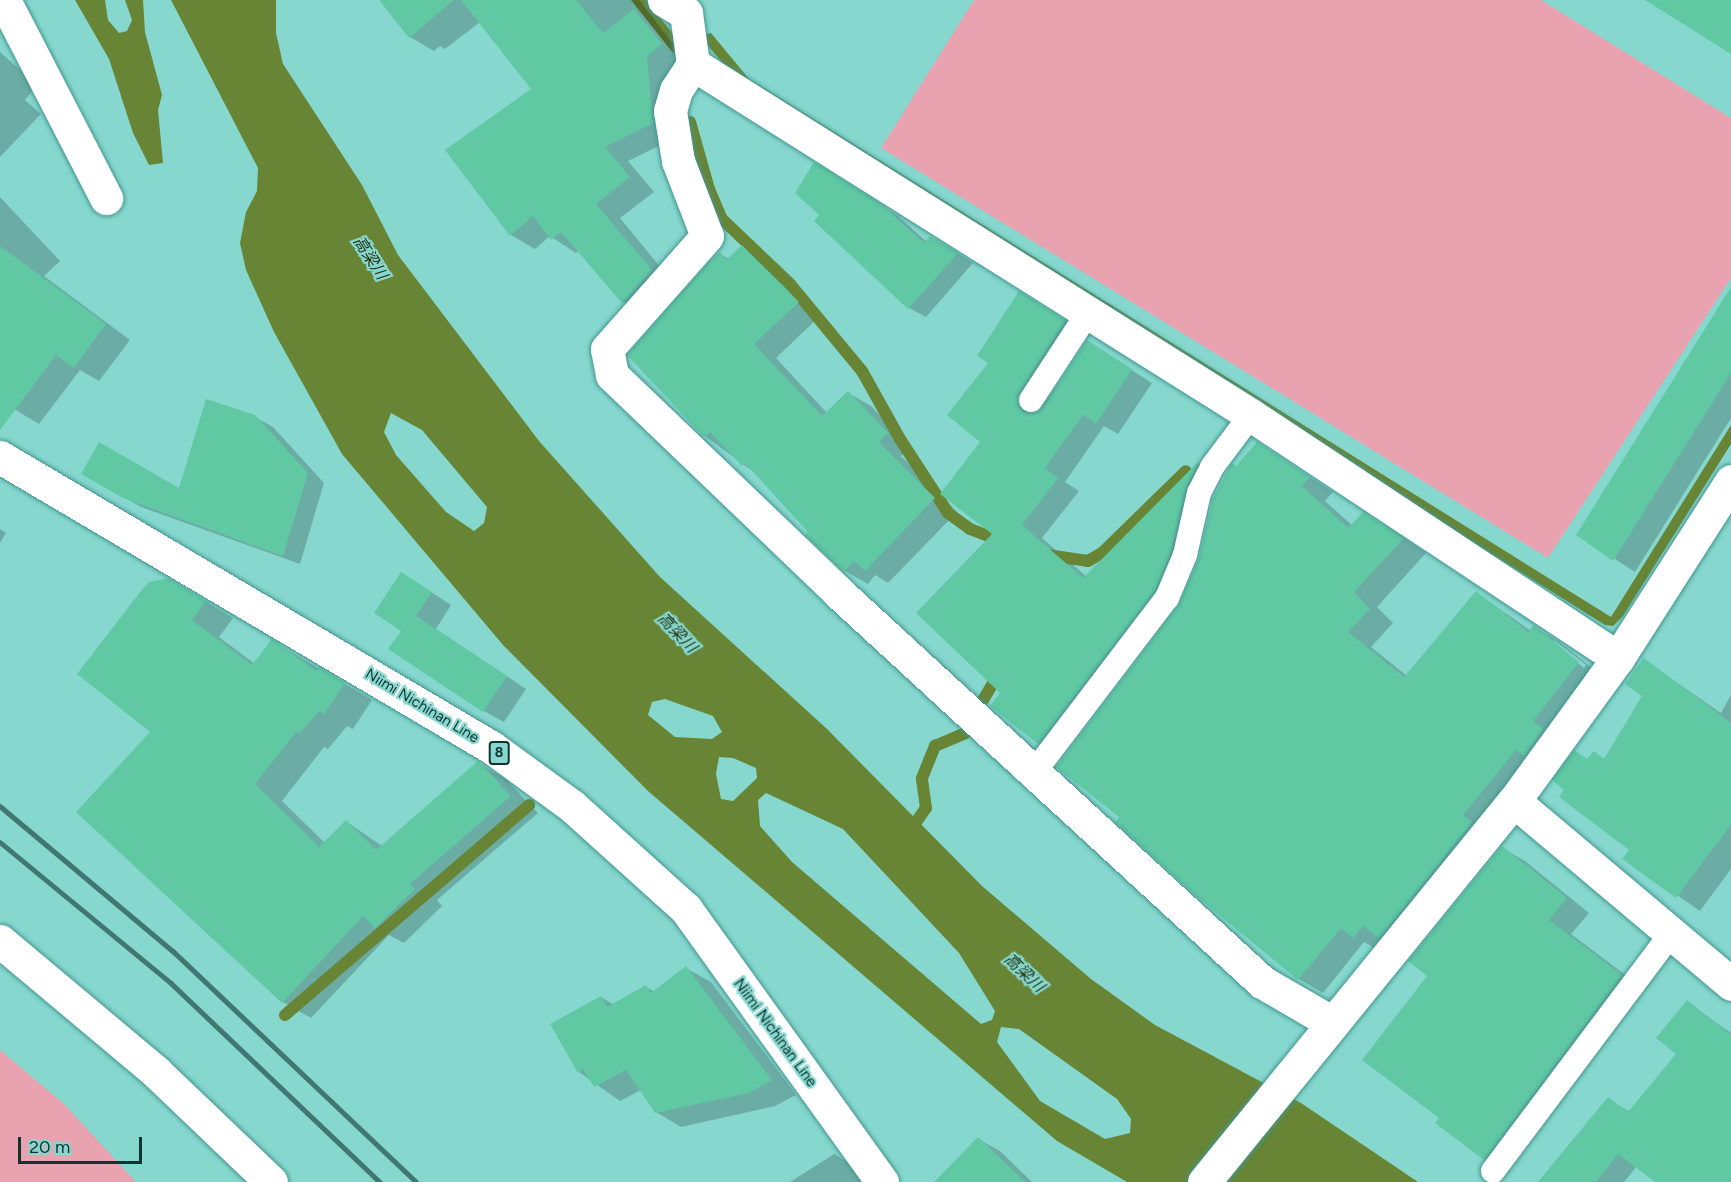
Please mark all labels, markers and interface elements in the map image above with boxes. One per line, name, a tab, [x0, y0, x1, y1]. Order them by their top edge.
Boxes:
water label: 高梁川	[349, 233, 391, 283]
water label: 高梁川	[653, 609, 701, 657]
street label: Niimi Nichinan Line	[362, 665, 482, 747]
road number: 8	[488, 742, 510, 764]
water label: 高梁川	[1000, 950, 1048, 996]
street label: Niimi Nichinan Line	[730, 975, 820, 1091]
scale bar	[21, 1125, 146, 1163]
text: 20 m	[29, 1136, 70, 1158]

